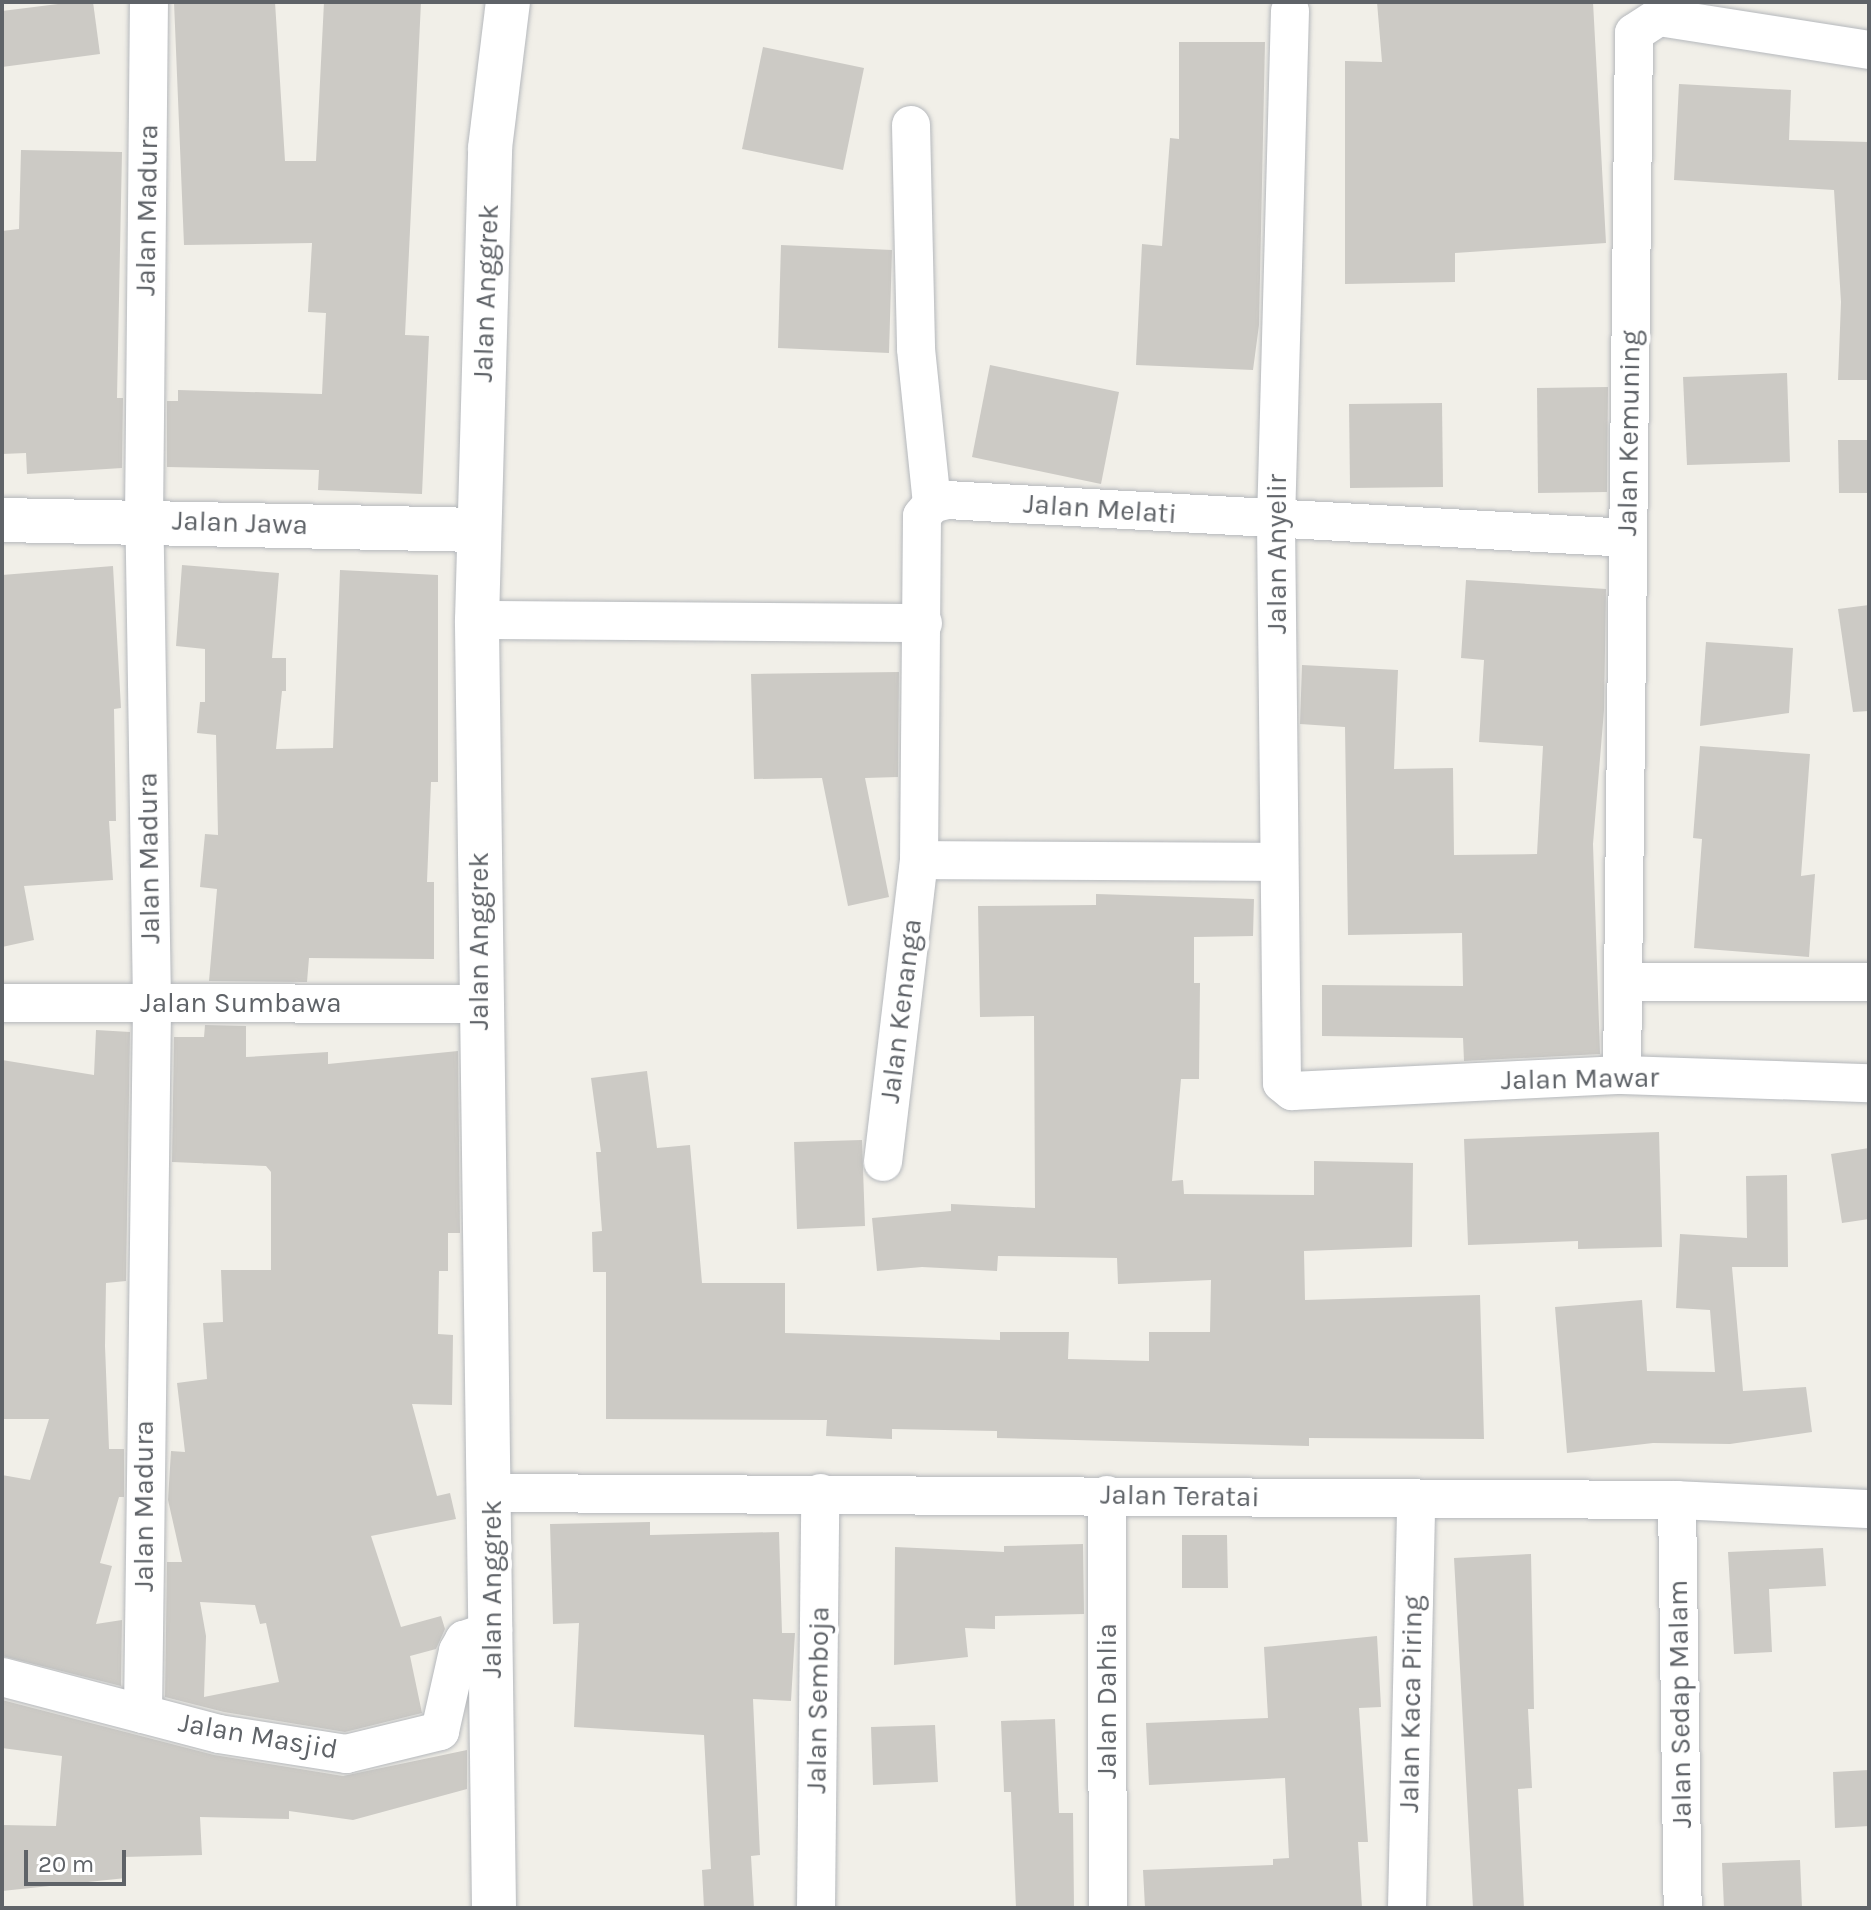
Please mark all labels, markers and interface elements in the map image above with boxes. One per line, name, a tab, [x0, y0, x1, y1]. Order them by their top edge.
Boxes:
street label: Jalan Madura	[129, 124, 165, 296]
street label: Jalan Anggrek	[466, 203, 506, 383]
street label: Jalan Kemuning	[1610, 330, 1648, 536]
street label: Jalan Anyelir	[1260, 474, 1294, 634]
street label: Jalan Melati	[1022, 487, 1178, 531]
street label: Jalan Jawa	[171, 504, 309, 542]
street label: Jalan Madura	[131, 772, 167, 944]
street label: Jalan Anggrek	[462, 852, 496, 1030]
street label: Jalan Kenanga	[873, 917, 929, 1105]
street label: Jalan Sumbawa	[140, 986, 342, 1020]
street label: Jalan Mawar	[1500, 1061, 1660, 1097]
street label: Jalan Madura	[127, 1420, 161, 1592]
street label: Jalan Teratai	[1100, 1478, 1260, 1514]
street label: Jalan Anggrek	[475, 1500, 509, 1678]
street label: Jalan Sedap Malam	[1661, 1580, 1699, 1828]
street label: Jalan Kaca Piring	[1392, 1595, 1430, 1813]
street label: Jalan Semboja	[800, 1606, 836, 1794]
street label: Jalan Dahlia	[1090, 1623, 1124, 1779]
street label: Jalan Masjid	[176, 1705, 340, 1767]
scale bar	[28, 1834, 130, 1884]
text: 20 m	[38, 1850, 94, 1878]

